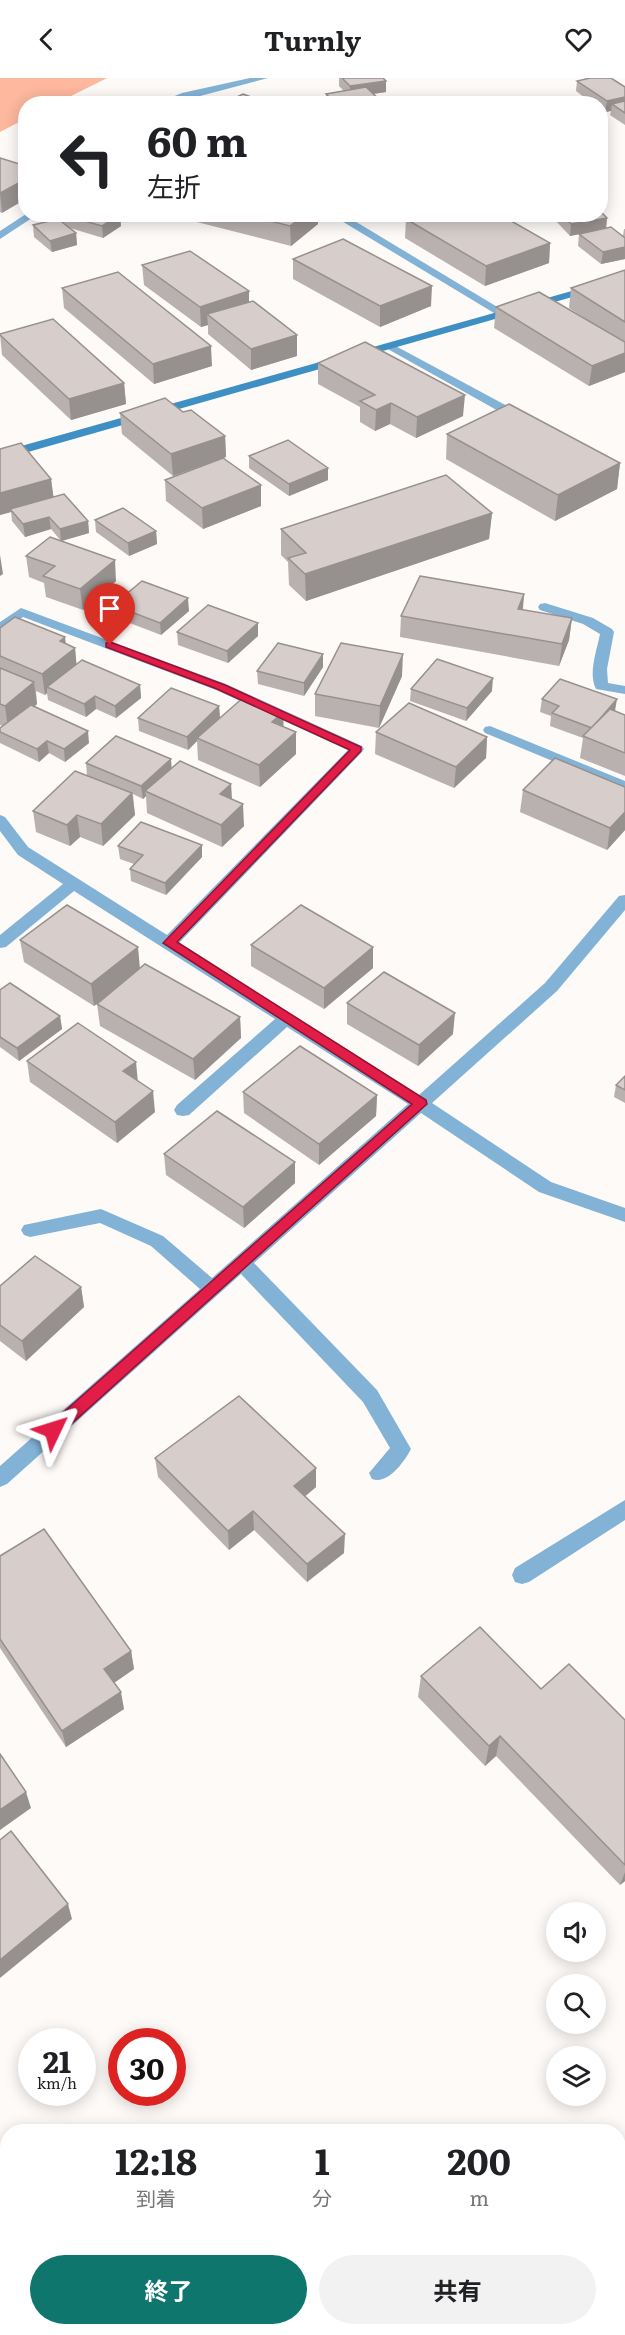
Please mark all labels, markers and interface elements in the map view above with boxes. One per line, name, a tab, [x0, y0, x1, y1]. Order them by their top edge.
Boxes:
text: Turnly	[264, 19, 361, 59]
icon: back	[30, 23, 63, 56]
icon: heart	[562, 23, 595, 56]
text: 60 m	[147, 108, 248, 170]
icon: left	[48, 120, 126, 198]
text: 左折	[147, 165, 201, 205]
pin	[84, 583, 135, 645]
icon: arrive	[93, 592, 126, 625]
position arrow	[21, 1398, 85, 1462]
map controls	[546, 1902, 606, 2106]
button: sound	[546, 1902, 606, 1962]
button: search	[546, 1974, 606, 2034]
speed limit sign: 30	[108, 2028, 186, 2106]
text: 21	[43, 2038, 71, 2082]
button: layers	[546, 2046, 606, 2106]
text: km/h	[37, 2071, 77, 2094]
text: 12:18	[115, 2133, 197, 2186]
text: 1	[315, 2133, 330, 2186]
text: 200	[447, 2133, 511, 2186]
text: 到着	[136, 2182, 176, 2212]
text: 分	[312, 2182, 332, 2212]
text: m	[469, 2182, 489, 2212]
button: 終了	[30, 2255, 307, 2324]
button: 共有	[319, 2255, 596, 2324]

